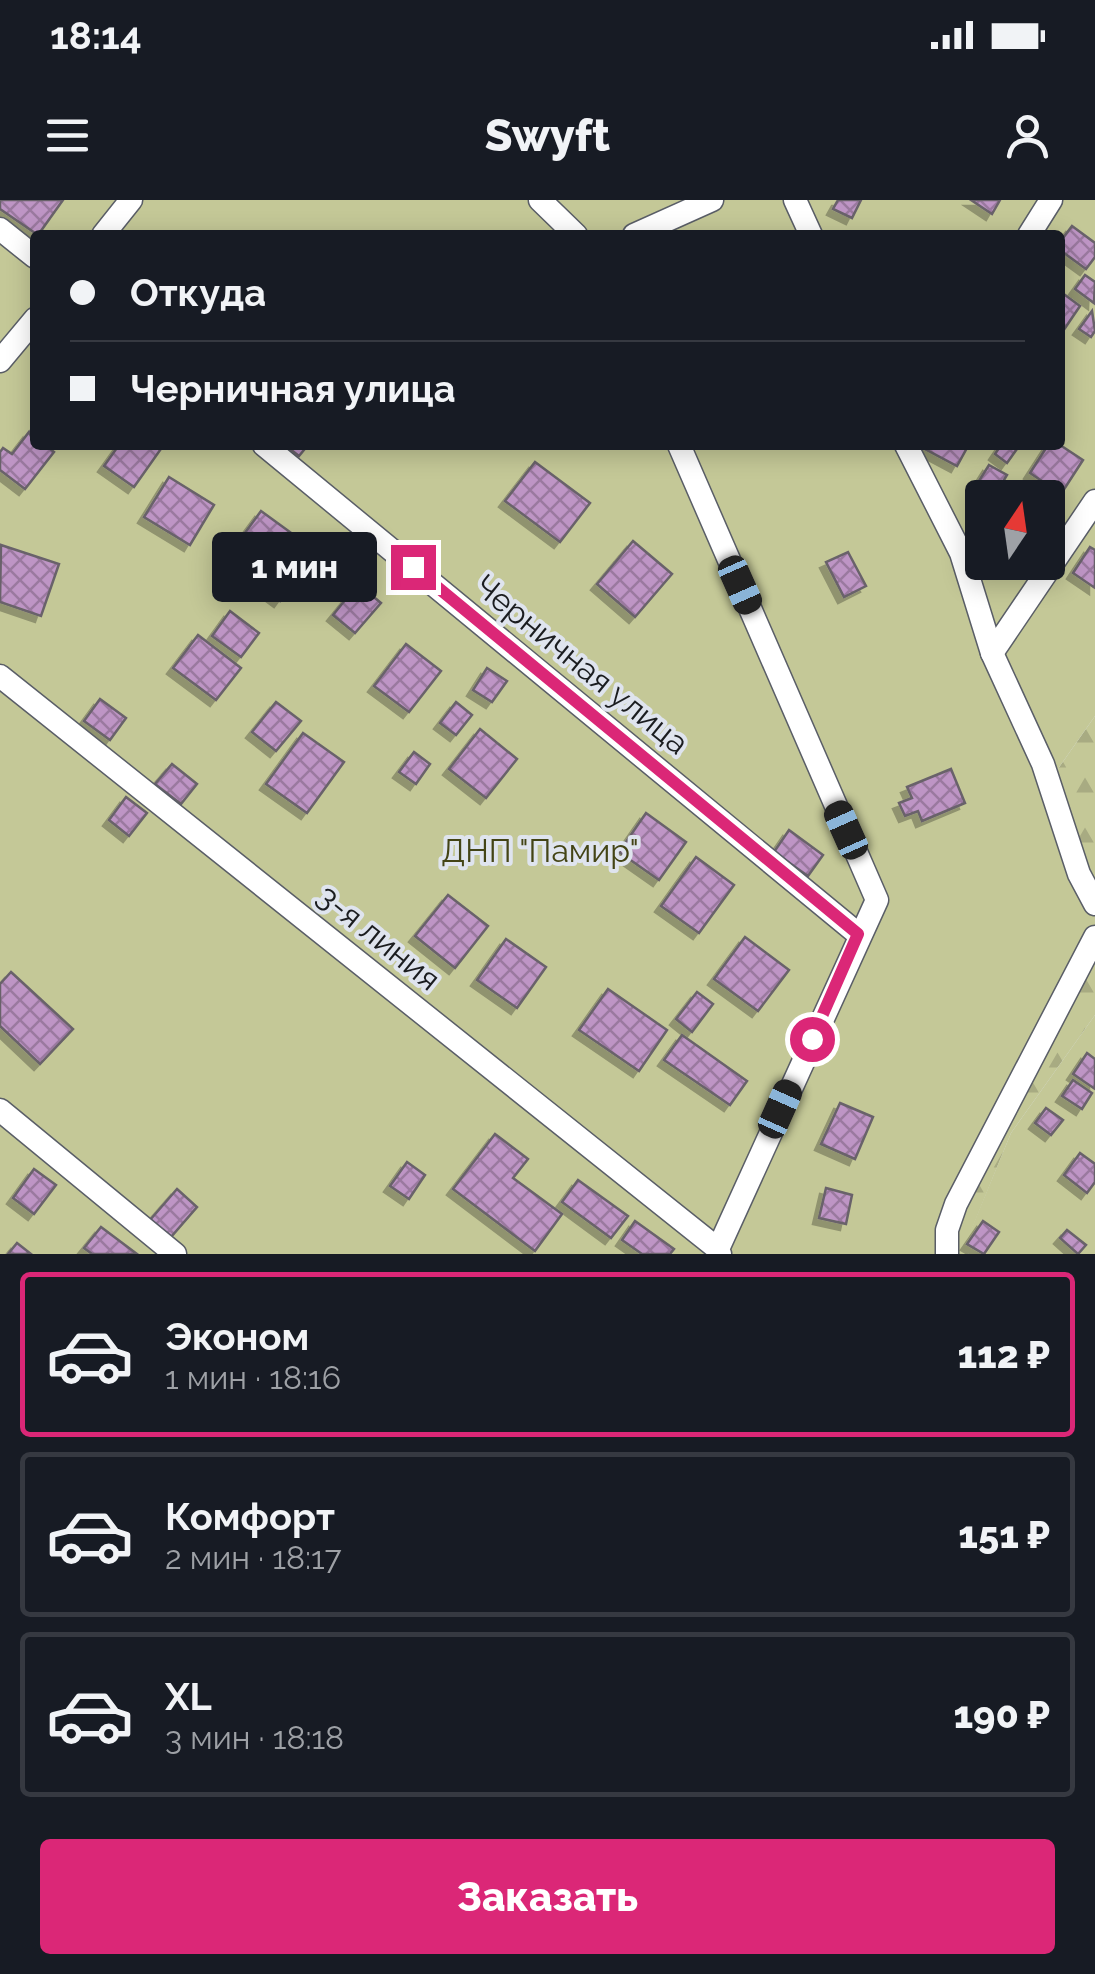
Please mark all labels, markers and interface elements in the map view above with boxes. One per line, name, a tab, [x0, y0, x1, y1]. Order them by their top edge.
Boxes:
text: 18:14	[50, 13, 142, 58]
icon: menu	[40, 108, 95, 163]
icon: person	[1000, 108, 1055, 163]
text: Swyft	[485, 109, 610, 162]
text: Откуда	[130, 270, 266, 315]
text: Черничная улица	[130, 366, 456, 411]
north arrow	[965, 480, 1065, 580]
map controls	[965, 480, 1065, 580]
callout: 1 мин	[213, 532, 378, 602]
route end	[391, 545, 436, 590]
text: 1 мин	[251, 548, 338, 585]
car	[714, 551, 766, 619]
street label: Черничная улица	[468, 567, 696, 761]
car	[820, 796, 872, 864]
park label: ДНП "Памир"	[441, 832, 639, 869]
street label: 3-я линия	[310, 876, 448, 998]
route start	[790, 1017, 835, 1062]
car	[754, 1075, 806, 1143]
icon: car	[45, 1310, 135, 1400]
text: Эконом	[165, 1314, 309, 1359]
text: 112 ₽	[957, 1332, 1050, 1377]
text: 1 мин · 18:16	[165, 1359, 341, 1396]
icon: car	[45, 1490, 135, 1580]
text: Комфорт	[165, 1494, 335, 1539]
text: 151 ₽	[958, 1512, 1050, 1557]
text: 2 мин · 18:17	[165, 1539, 342, 1576]
icon: car	[45, 1670, 135, 1760]
text: XL	[165, 1674, 212, 1719]
text: 190 ₽	[953, 1692, 1050, 1737]
text: 3 мин · 18:18	[165, 1719, 344, 1756]
button: Заказать	[40, 1839, 1055, 1954]

